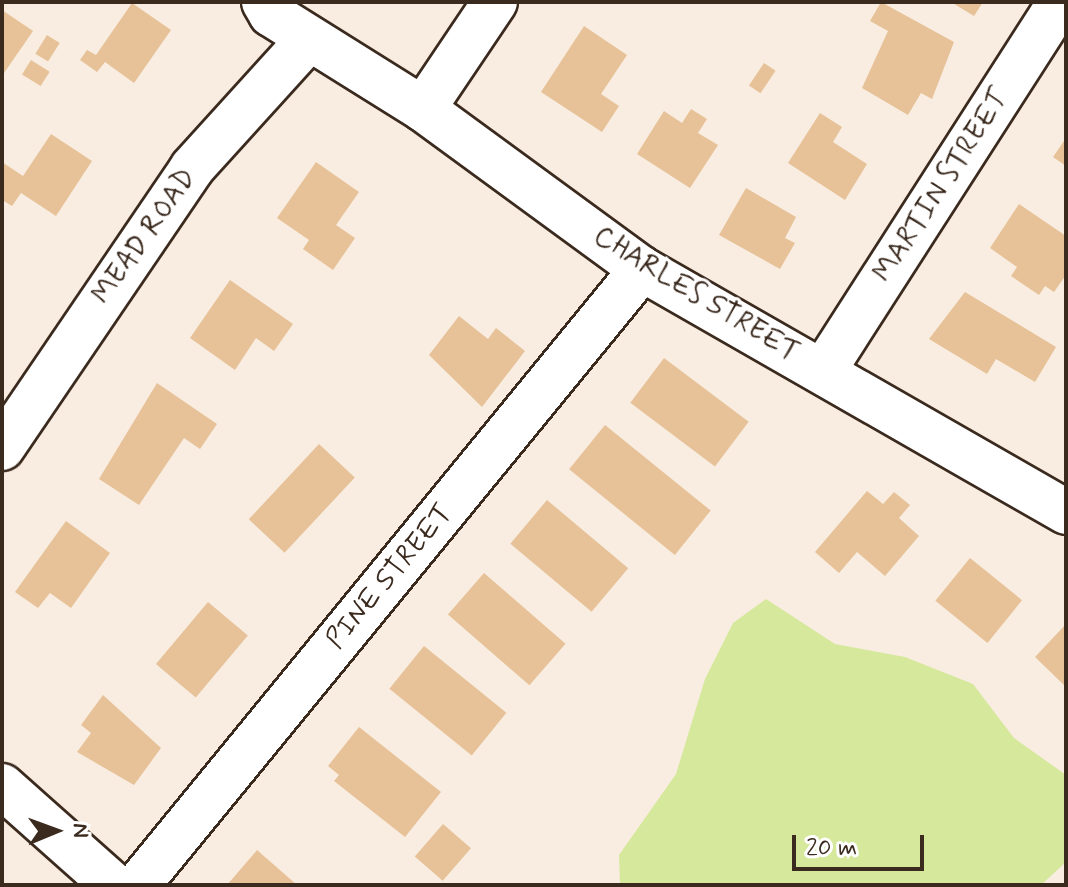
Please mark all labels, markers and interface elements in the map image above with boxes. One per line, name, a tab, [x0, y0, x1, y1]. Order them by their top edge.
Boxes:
street label: MARTIN STREET	[867, 82, 1017, 290]
street label: MEAD ROAD	[87, 164, 203, 310]
street label: CHARLES STREET	[586, 219, 806, 371]
street label: PINE STREET	[319, 496, 461, 658]
north arrow	[16, 791, 96, 871]
scale bar	[796, 819, 928, 869]
text: N	[66, 823, 94, 838]
text: 20 m	[806, 833, 857, 864]

